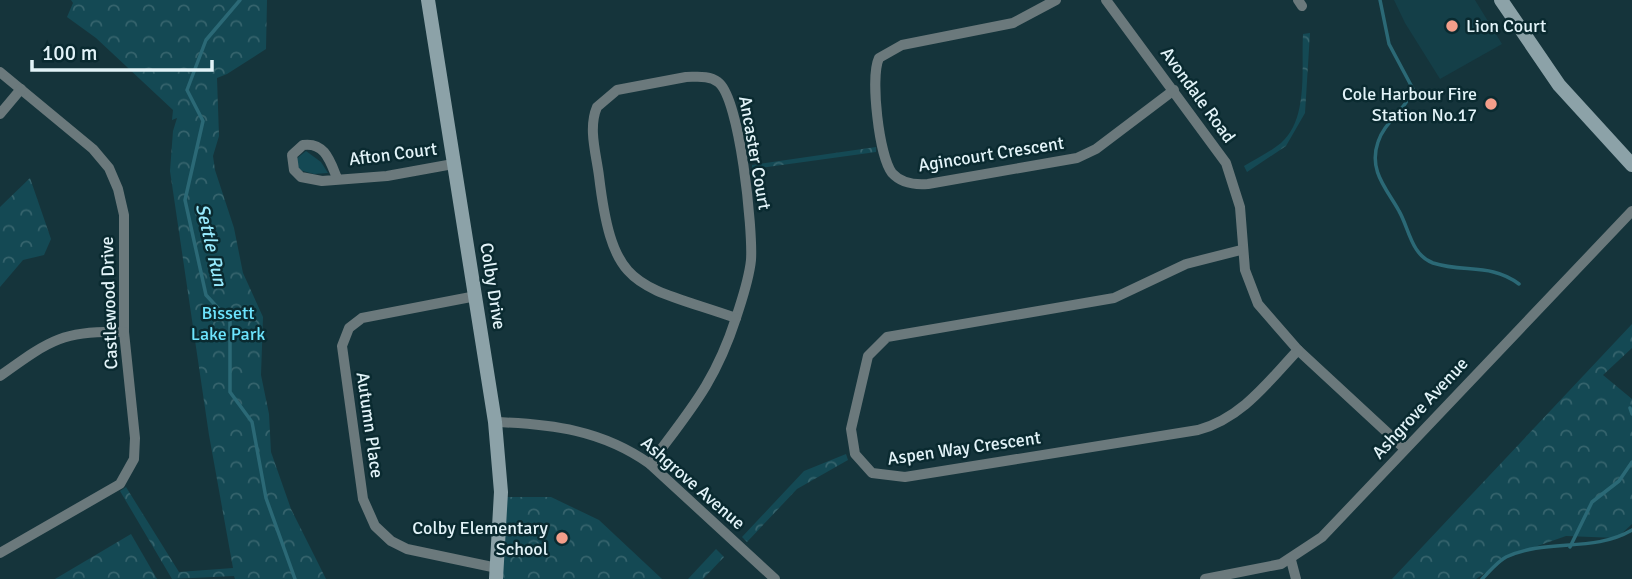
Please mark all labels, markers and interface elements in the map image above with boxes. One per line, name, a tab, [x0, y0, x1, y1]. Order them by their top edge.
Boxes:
place label: Lion Court	[1466, 15, 1546, 37]
marker: Lion Court	[1444, 18, 1460, 34]
scale bar	[32, 28, 212, 72]
text: 100 m	[42, 40, 97, 66]
street label: Avondale Road	[1156, 43, 1240, 147]
place label: Cole Harbour Fire Station No.17	[1342, 83, 1477, 126]
street label: Ancaster Court	[734, 94, 776, 212]
marker: Cole Harbour Fire Station No.17	[1483, 96, 1499, 112]
street label: Agincourt Crescent	[916, 132, 1066, 176]
street label: Afton Court	[348, 138, 438, 170]
water label: Settle Run	[190, 201, 232, 289]
street label: Castlewood Drive	[96, 236, 122, 370]
street label: Colby Drive	[475, 241, 511, 331]
park label: Bissett Lake Park	[191, 302, 265, 345]
street label: Ashgrove Avenue	[1367, 353, 1473, 463]
street label: Autumn Place	[352, 371, 388, 479]
street label: Aspen Way Crescent	[886, 426, 1042, 470]
street label: Ashgrove Avenue	[636, 432, 750, 534]
place label: Colby Elementary School	[412, 517, 549, 560]
marker: Colby Elementary School	[554, 530, 570, 546]

